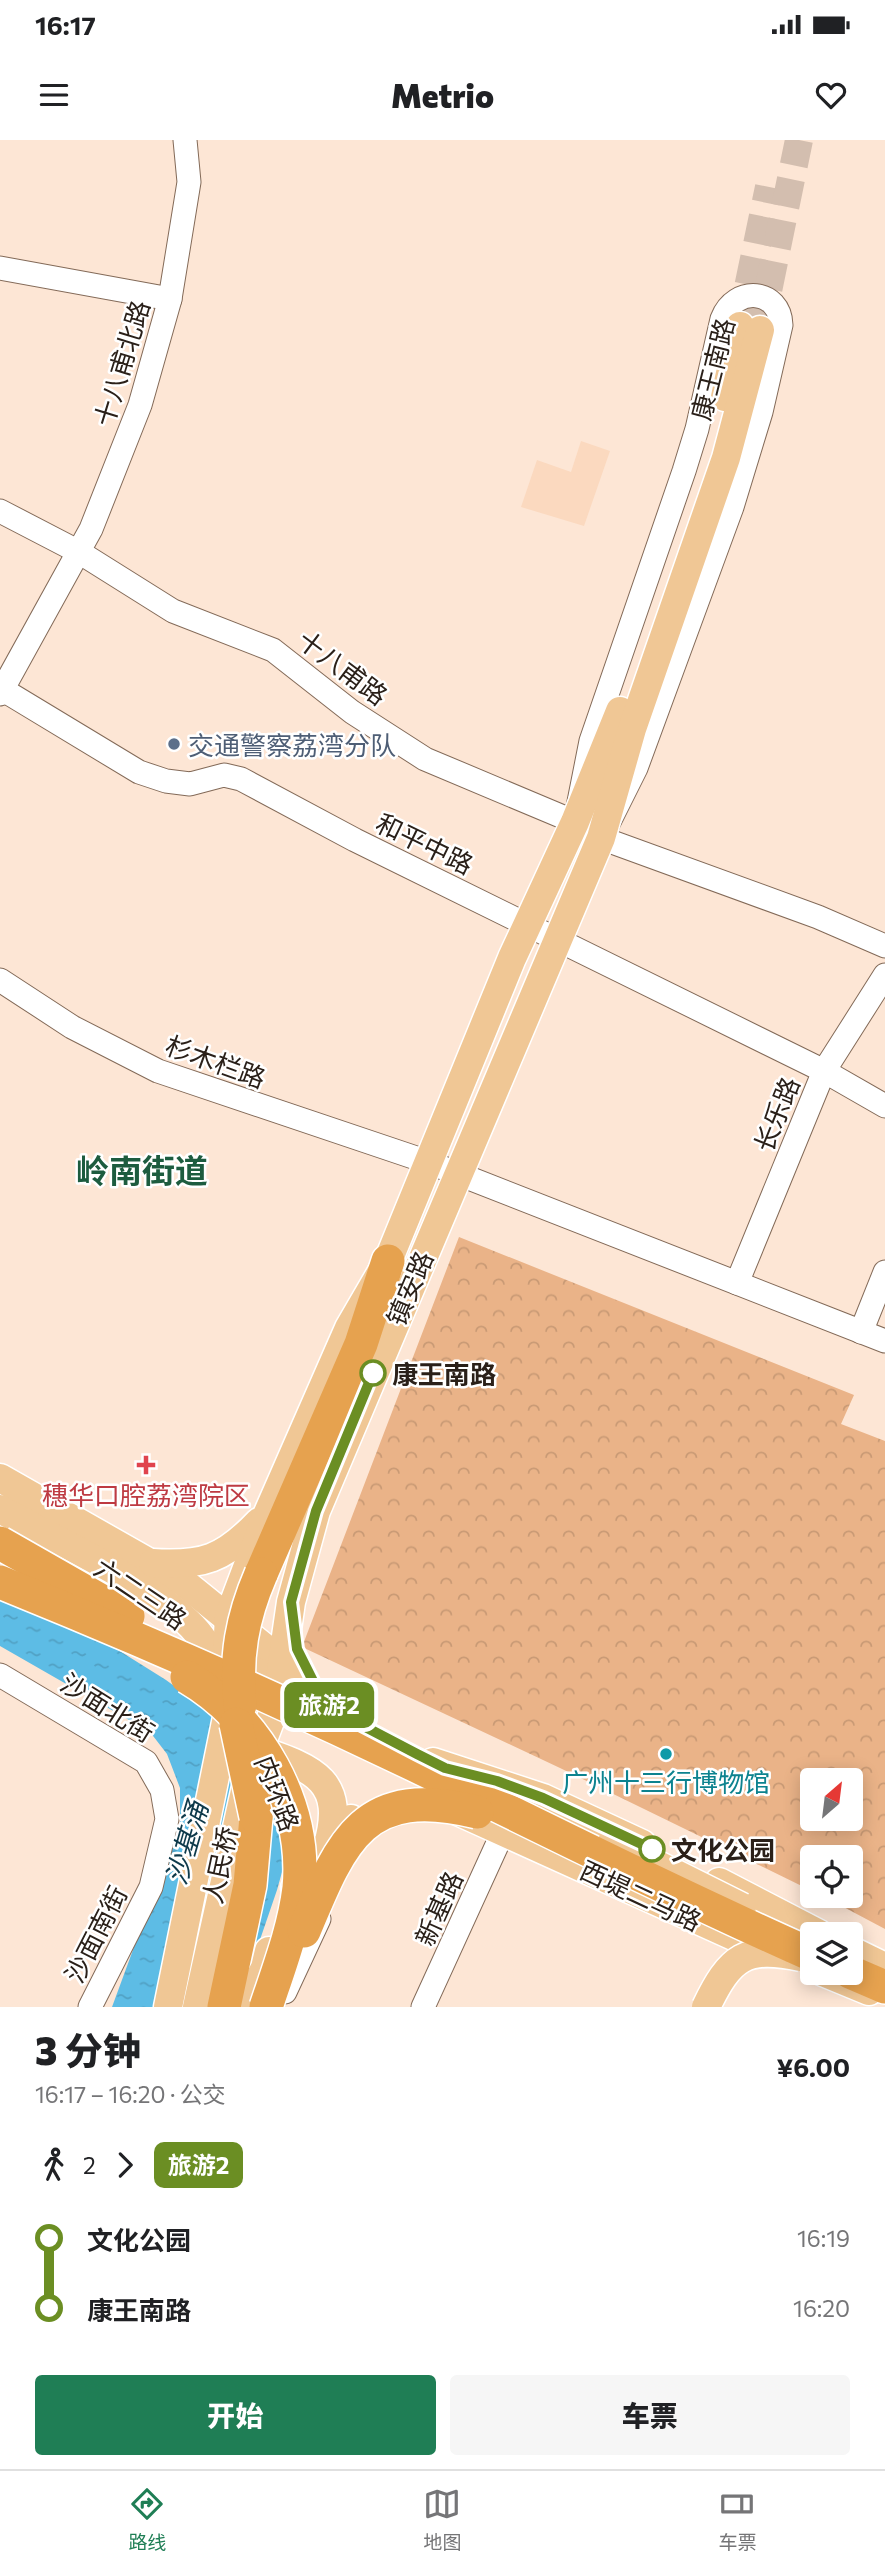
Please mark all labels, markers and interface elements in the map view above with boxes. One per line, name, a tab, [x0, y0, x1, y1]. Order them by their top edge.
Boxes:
text: 16:17	[35, 9, 96, 40]
text: Metrio	[391, 75, 494, 115]
icon: menu	[35, 76, 73, 114]
icon: heart	[812, 76, 850, 114]
street label: 十八甫北路	[87, 296, 155, 430]
street label: 康王南路	[684, 315, 740, 423]
street label: 十八甫路	[292, 623, 394, 711]
place label: 交通警察荔湾分队	[188, 729, 396, 760]
marker: 交通警察荔湾分队	[166, 736, 182, 752]
street label: 和平中路	[371, 806, 479, 880]
street label: 杉木栏路	[162, 1029, 270, 1093]
street label: 长乐路	[747, 1072, 805, 1156]
district label: 岭南街道	[76, 1149, 208, 1190]
street label: 镇安路	[379, 1246, 439, 1330]
place label: 康王南路	[392, 1358, 496, 1389]
marker: 康王南路	[360, 1360, 386, 1386]
marker: 穗华口腔荔湾院区	[136, 1455, 156, 1475]
place label: 穗华口腔荔湾院区	[42, 1479, 250, 1510]
street label: 六二三路	[89, 1551, 193, 1635]
street label: 沙面北街	[56, 1666, 160, 1748]
line badge: 旅游2	[289, 1682, 369, 1728]
text: 旅游2	[298, 1690, 360, 1719]
marker: 广州十三行博物馆	[658, 1746, 674, 1762]
street label: 内环路	[250, 1751, 306, 1835]
place label: 广州十三行博物馆	[562, 1766, 770, 1797]
north arrow	[800, 1768, 863, 1830]
map controls	[800, 1768, 863, 1985]
water label: 沙基涌	[158, 1795, 215, 1888]
street label: 人民桥	[196, 1824, 242, 1906]
place label: 文化公园	[671, 1834, 775, 1865]
marker: 文化公园	[639, 1836, 665, 1862]
button: locate	[800, 1845, 863, 1908]
street label: 西堤二马路	[576, 1853, 706, 1937]
street label: 新基路	[408, 1866, 468, 1950]
street label: 沙面南街	[58, 1881, 132, 1987]
button: layers	[800, 1922, 863, 1985]
text: 3 分钟	[35, 2026, 141, 2073]
text: ¥6.00	[777, 2051, 850, 2082]
text: 16:17 – 16:20 · 公交	[35, 2080, 226, 2108]
icon: walk	[35, 2146, 73, 2184]
icon: forward	[106, 2146, 144, 2184]
text: 旅游2	[168, 2150, 229, 2179]
text: 2	[83, 2151, 96, 2179]
text: 文化公园	[87, 2224, 191, 2255]
text: 16:19	[797, 2224, 850, 2252]
text: 康王南路	[87, 2294, 191, 2325]
text: 16:20	[793, 2294, 850, 2322]
button: 开始	[35, 2375, 436, 2455]
button: 车票	[450, 2375, 850, 2455]
tab: 路线	[128, 2485, 167, 2554]
tab: 地图	[423, 2485, 462, 2554]
tab: 车票	[718, 2485, 757, 2554]

